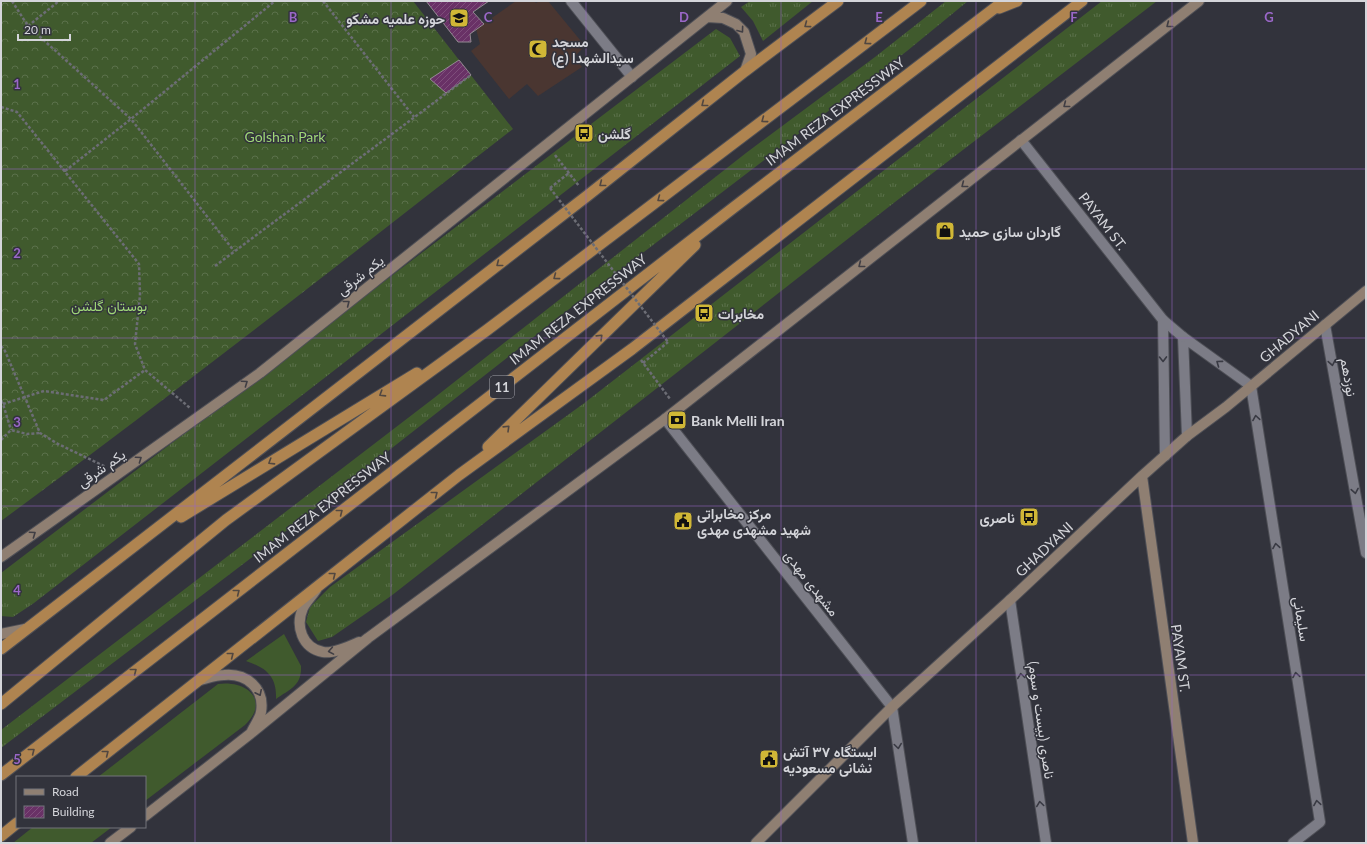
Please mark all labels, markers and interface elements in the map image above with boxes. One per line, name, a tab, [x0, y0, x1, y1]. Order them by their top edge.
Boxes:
school or university icon: حوزه علمیه مشکو	[448, 7, 470, 29]
text: B	[289, 9, 298, 25]
text: C	[484, 9, 493, 25]
text: D	[679, 9, 689, 25]
text: E	[875, 9, 883, 25]
text: F	[1070, 9, 1078, 25]
text: G	[1264, 9, 1274, 25]
place label: حوزه علمیه مشکو	[346, 10, 445, 28]
scale bar	[18, 16, 70, 42]
one-way arrow	[804, 20, 811, 27]
one-way arrow	[1166, 20, 1173, 27]
text: 20 m	[24, 22, 51, 37]
one-way arrow	[736, 26, 743, 33]
place label: مسجد سیدالشهدا (ع)	[552, 33, 634, 68]
one-way arrow	[865, 37, 872, 44]
mosque icon: مسجد سیدالشهدا (ع)	[527, 38, 549, 60]
street label: IMAM REZA EXPRESSWAY	[762, 53, 908, 169]
text: 1	[13, 76, 21, 92]
one-way arrow	[701, 99, 708, 106]
one-way arrow	[1064, 100, 1071, 107]
one-way arrow	[761, 115, 768, 122]
bus stop icon: گلشن	[573, 122, 595, 144]
place label: گلشن	[598, 125, 631, 143]
park label: Golshan Park	[245, 128, 326, 145]
one-way arrow	[599, 179, 606, 186]
one-way arrow	[961, 180, 968, 187]
street label: PAYAM ST.	[1075, 189, 1131, 253]
one-way arrow	[657, 194, 664, 201]
shop icon: گاردان سازی حمید	[934, 220, 956, 242]
place label: گاردان سازی حمید	[959, 223, 1061, 241]
text: 2	[13, 245, 21, 261]
street label: IMAM REZA EXPRESSWAY	[506, 250, 650, 368]
street label: یکم شرقی	[333, 251, 388, 299]
one-way arrow	[496, 259, 503, 266]
one-way arrow	[859, 261, 866, 268]
one-way arrow	[554, 272, 561, 279]
park label: بوستان گلشن	[71, 297, 147, 315]
one-way arrow	[342, 301, 349, 308]
bus stop icon: مخابرات	[693, 302, 715, 324]
place label: مخابرات	[718, 305, 764, 323]
street label: GHADYANI	[1256, 306, 1322, 366]
one-way arrow	[595, 335, 603, 342]
one-way arrow	[1159, 356, 1167, 362]
street label: نوزدهم	[1336, 356, 1361, 398]
one-way arrow	[1327, 360, 1336, 366]
one-way arrow	[1217, 361, 1224, 368]
road number: 11	[490, 376, 514, 398]
one-way arrow	[240, 381, 247, 388]
one-way arrow	[379, 389, 386, 396]
bank icon: Bank Melli Iran	[666, 409, 688, 431]
place label: Bank Melli Iran	[691, 412, 785, 429]
text: 3	[13, 414, 21, 430]
one-way arrow	[1252, 415, 1261, 421]
one-way arrow	[502, 425, 510, 433]
street label: یکم شرقی	[74, 445, 129, 492]
street label: IMAM REZA EXPRESSWAY	[250, 448, 394, 566]
one-way arrow	[134, 457, 141, 464]
one-way arrow	[268, 457, 275, 464]
one-way arrow	[1350, 488, 1359, 494]
one-way arrow	[430, 492, 437, 499]
place label: مرکز مخابراتی شهید مشهدی مهدی	[697, 505, 811, 539]
bus stop icon: ناصری	[1018, 506, 1040, 528]
place label: ناصری	[980, 509, 1015, 527]
one-way arrow	[336, 510, 343, 517]
public building icon: مرکز مخابراتی شهید مشهدی مهدی	[672, 510, 694, 532]
street label: GHADYANI	[1012, 518, 1076, 580]
one-way arrow	[28, 532, 35, 539]
one-way arrow	[1272, 543, 1281, 550]
street label: مشهدی مهدی	[780, 547, 843, 620]
one-way arrow	[328, 572, 335, 579]
text: 4	[13, 582, 21, 598]
one-way arrow	[233, 589, 240, 596]
street label: سلیمانی	[1289, 595, 1314, 643]
street label: PAYAM ST.	[1168, 623, 1194, 693]
one-way arrow	[328, 646, 334, 655]
one-way arrow	[226, 653, 233, 660]
street label: ناصری (بیست و سوم)	[1024, 660, 1059, 780]
one-way arrow	[130, 669, 137, 676]
one-way arrow	[1293, 672, 1301, 678]
one-way arrow	[1017, 673, 1026, 679]
one-way arrow	[254, 689, 262, 696]
place label: ایستگاه ۳۷ آتش نشانی مسعودیه	[783, 743, 877, 777]
one-way arrow	[893, 743, 902, 749]
public building icon: ایستگاه ۳۷ آتش نشانی مسعودیه	[758, 748, 780, 770]
one-way arrow	[27, 749, 34, 756]
text: 5	[13, 751, 21, 767]
one-way arrow	[102, 751, 109, 758]
legend	[16, 776, 146, 828]
text: Road	[52, 784, 79, 799]
one-way arrow	[1313, 800, 1322, 806]
one-way arrow	[1036, 801, 1045, 807]
text: Building	[52, 804, 95, 819]

